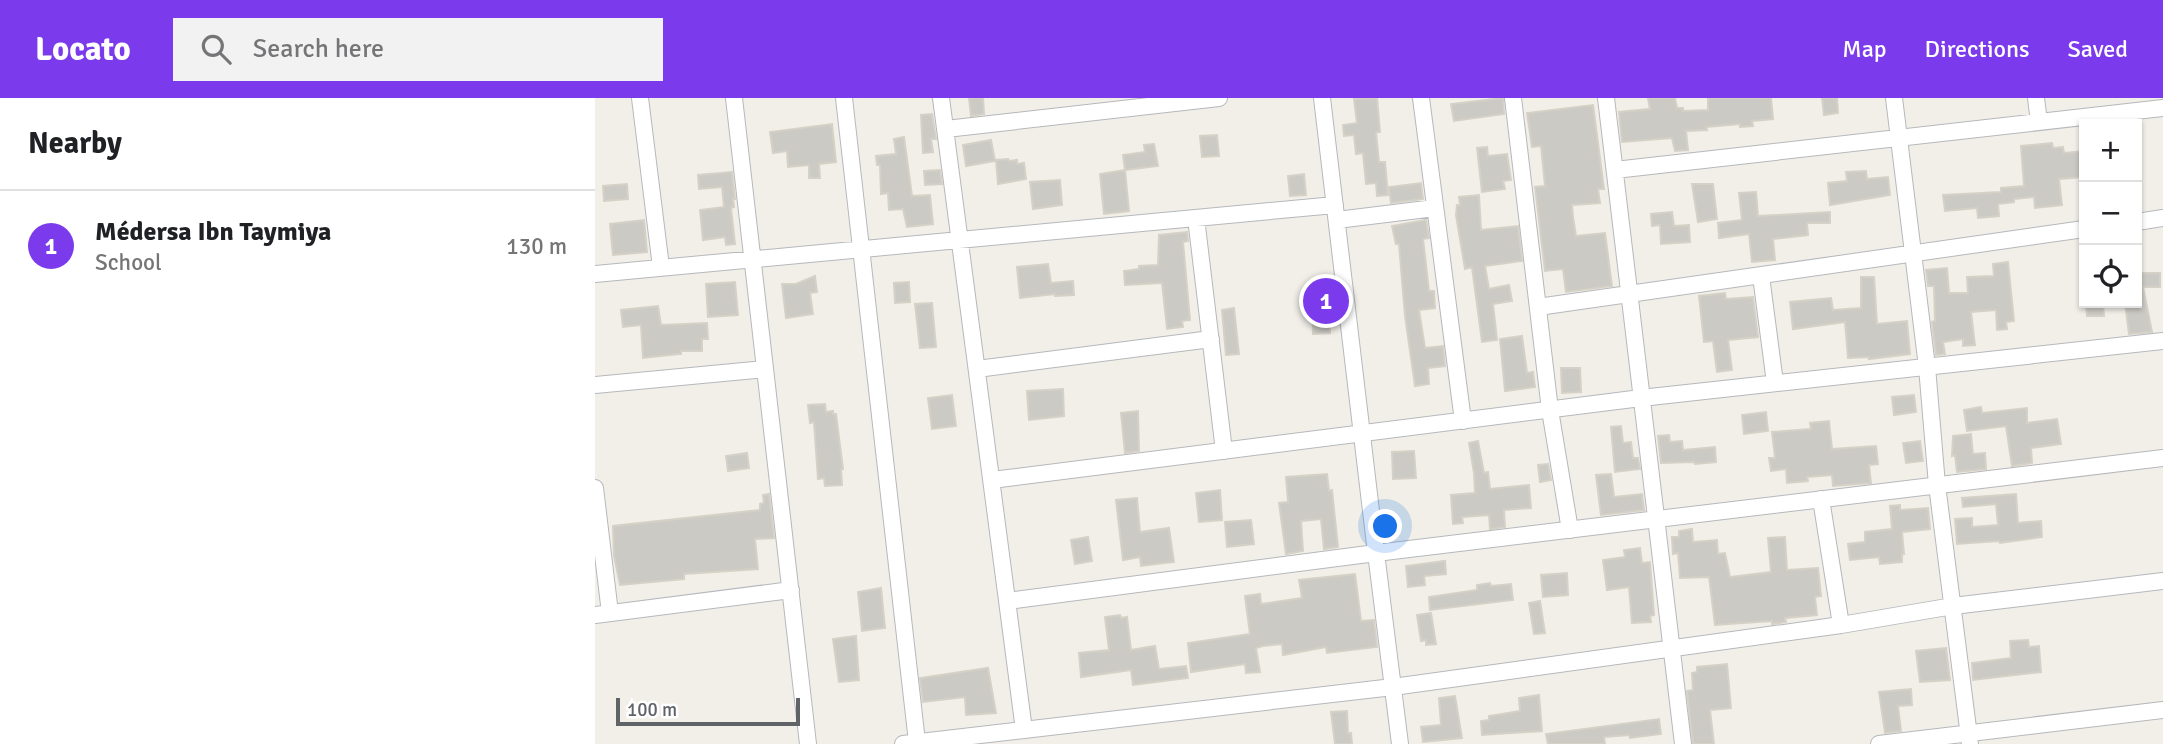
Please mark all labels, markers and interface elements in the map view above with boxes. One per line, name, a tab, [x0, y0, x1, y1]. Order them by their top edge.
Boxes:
search box	[173, 18, 663, 81]
text: Locato	[35, 29, 131, 70]
icon: search	[197, 30, 235, 68]
text: Search here	[253, 33, 384, 65]
text: Map	[1842, 34, 1887, 64]
text: Directions	[1925, 34, 2030, 64]
text: Saved	[2068, 34, 2128, 64]
map controls	[2079, 119, 2142, 308]
button: +	[2079, 119, 2142, 182]
text: Nearby	[28, 125, 122, 162]
button: −	[2079, 182, 2142, 245]
text: Médersa Ibn Taymiya	[95, 216, 331, 248]
text: 1	[45, 232, 57, 261]
text: 130 m	[506, 232, 567, 261]
button: locate	[2079, 245, 2142, 308]
text: School	[95, 248, 162, 277]
pin: 1	[1303, 275, 1349, 327]
your location	[1368, 509, 1402, 543]
scale bar	[616, 695, 800, 727]
text: 100 m	[627, 698, 677, 722]

